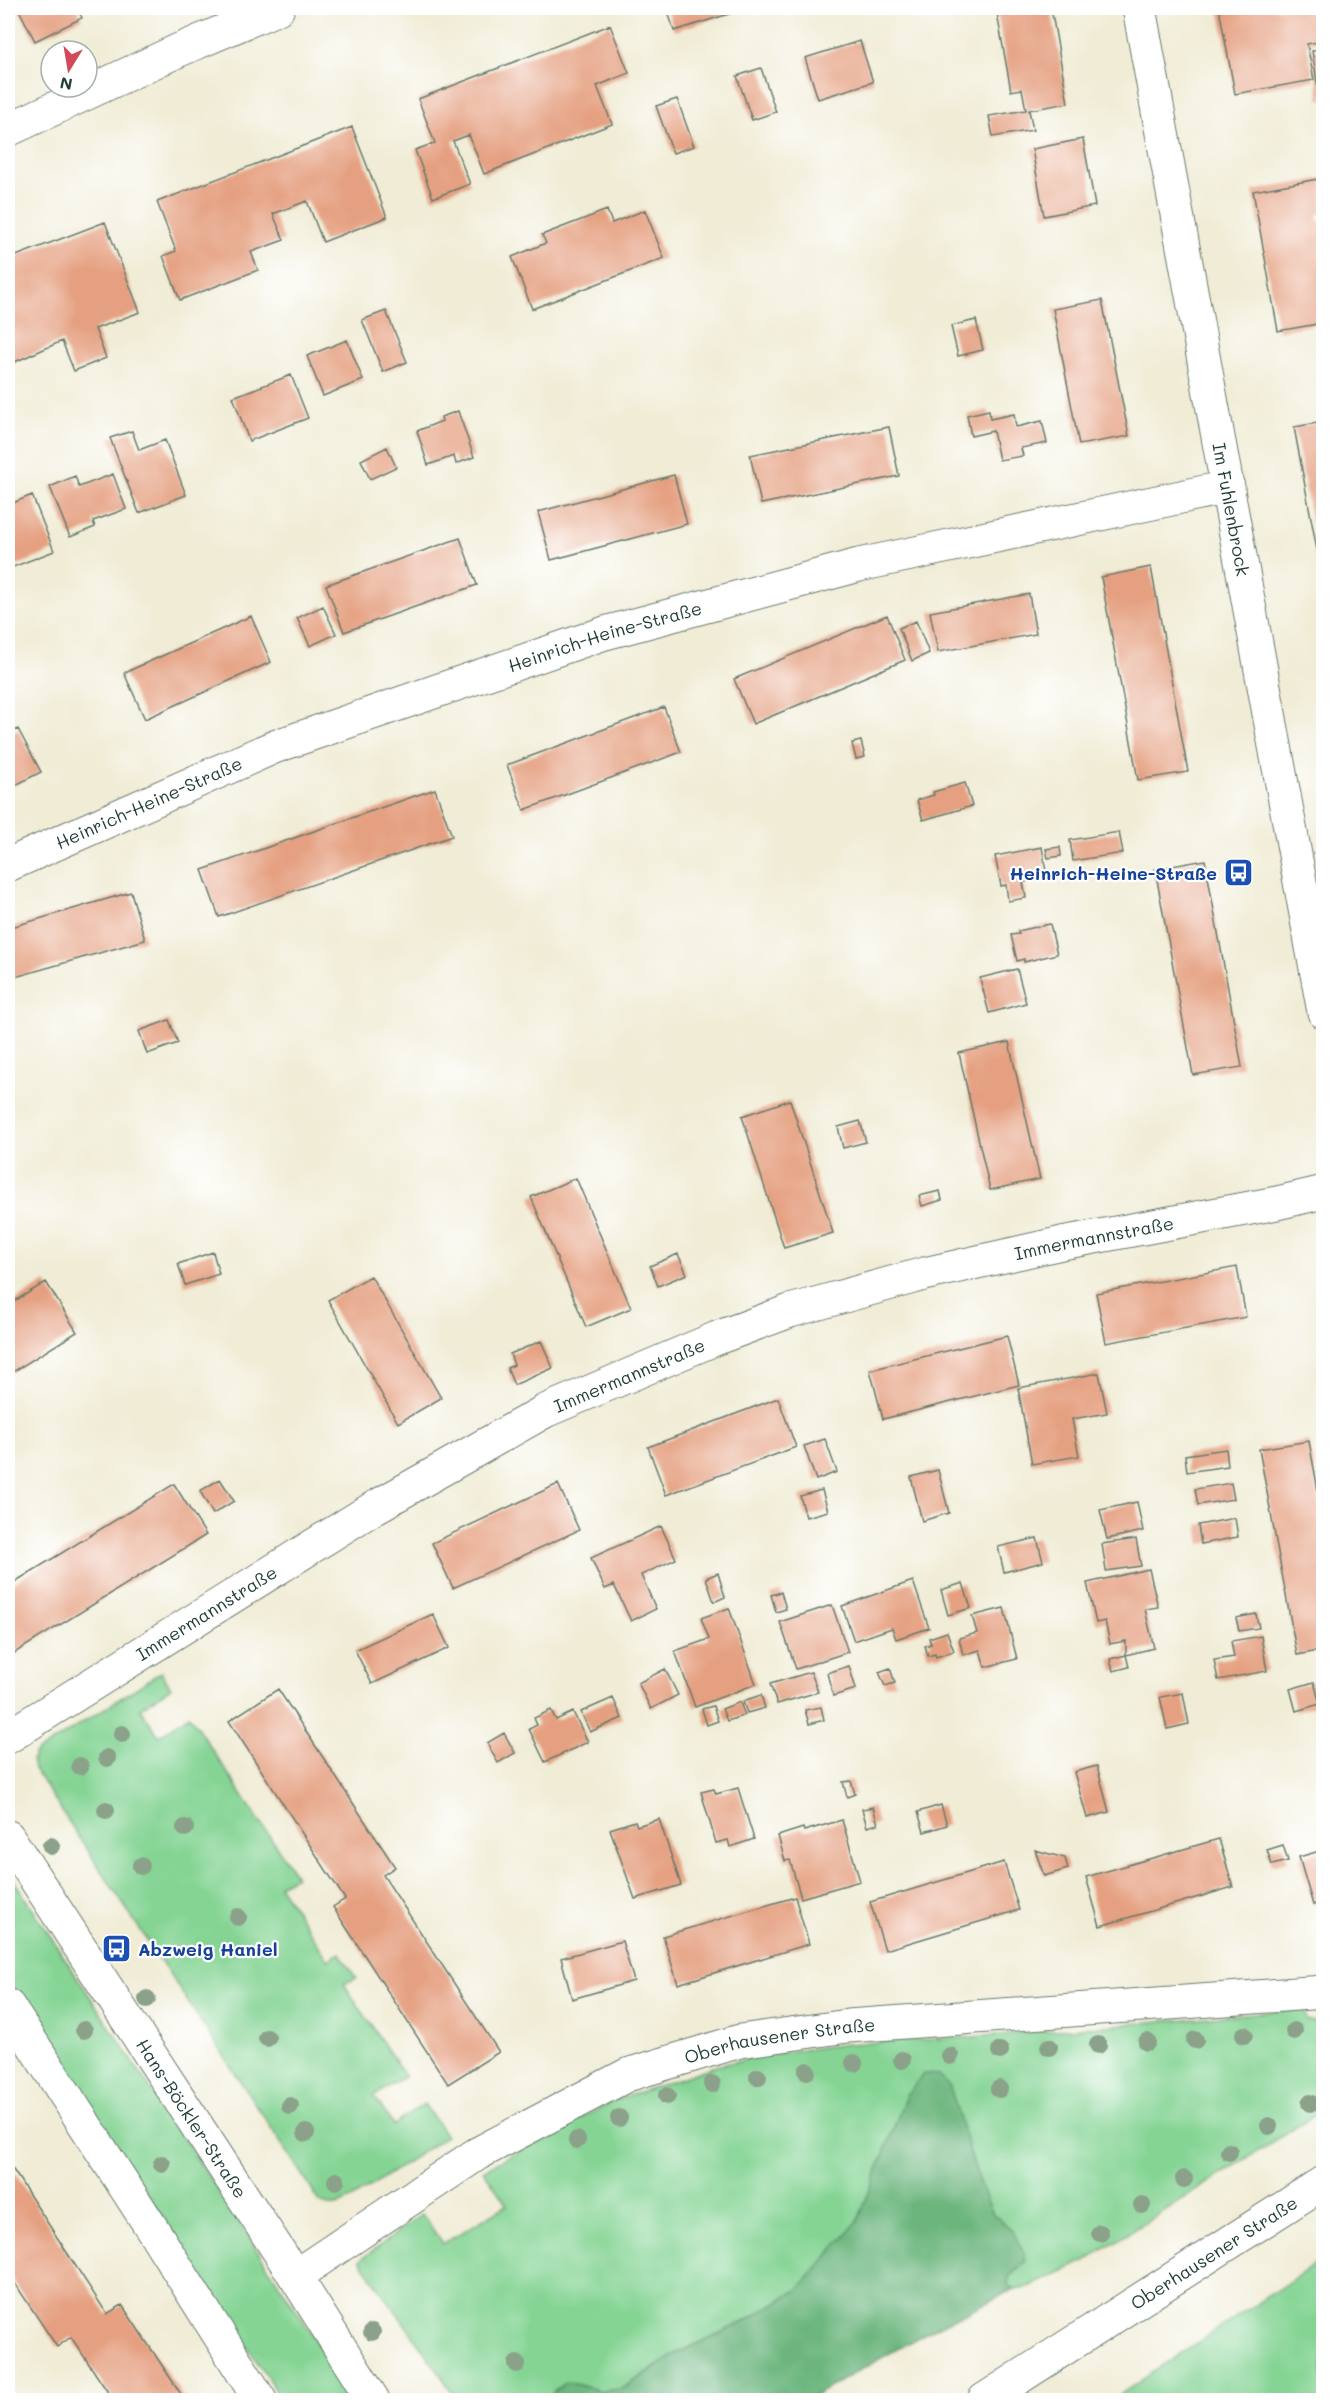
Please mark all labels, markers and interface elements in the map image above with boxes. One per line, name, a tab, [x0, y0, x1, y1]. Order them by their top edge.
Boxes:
north arrow	[39, 39, 99, 99]
text: N	[58, 73, 74, 96]
street label: Im Fuhlenbrock	[1207, 441, 1255, 578]
street label: Heinrich-Heine-Straße	[505, 596, 704, 678]
street label: Heinrich-Heine-Straße	[52, 751, 246, 854]
bus stop icon: Heinrich-Heine-Straße	[1222, 857, 1254, 889]
place label: Heinrich-Heine-Straße	[1009, 861, 1217, 885]
street label: Immermannstraße	[1012, 1210, 1176, 1265]
street label: Immermannstraße	[550, 1333, 709, 1418]
street label: Immermannstraße	[131, 1560, 281, 1666]
bus stop icon: Abzweig Haniel	[101, 1933, 133, 1965]
place label: Abzweig Haniel	[138, 1937, 278, 1961]
street label: Oberhausener Straße	[681, 2012, 876, 2069]
street label: Hans-Böckler-Straße	[131, 2034, 253, 2203]
street label: Oberhausener Straße	[1126, 2190, 1302, 2315]

